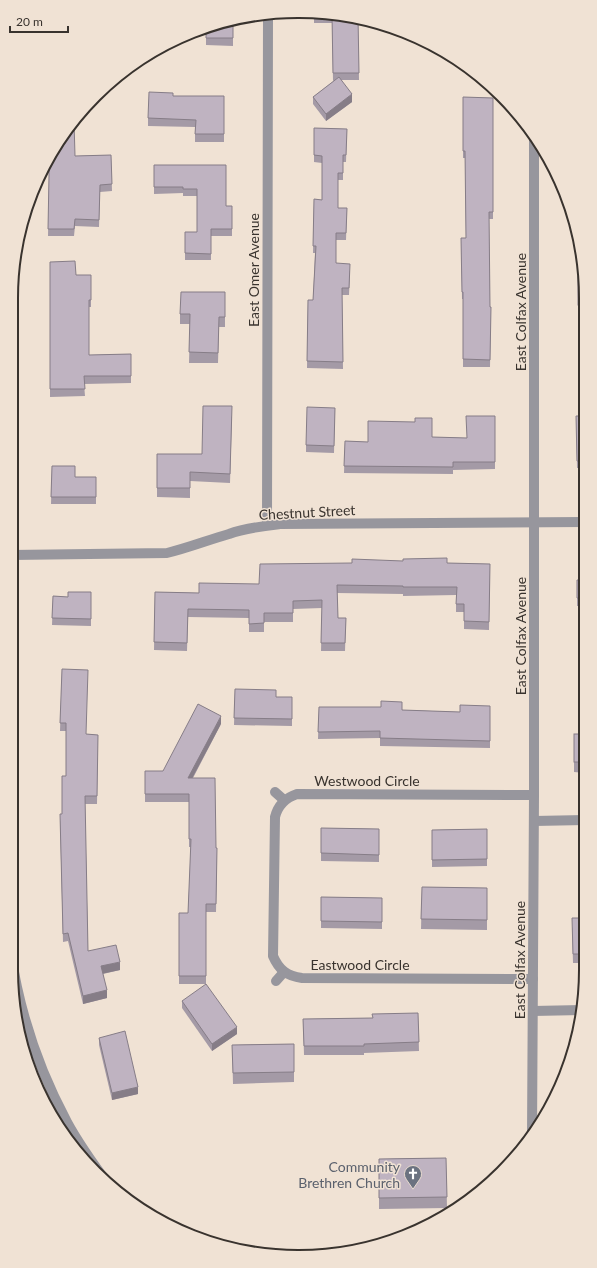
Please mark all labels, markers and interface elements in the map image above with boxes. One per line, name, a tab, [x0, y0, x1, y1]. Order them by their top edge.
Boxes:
scale bar	[10, 8, 68, 34]
text: 20 m	[16, 14, 43, 29]
street label: East Omer Avenue	[245, 213, 262, 327]
street label: East Colfax Avenue	[512, 253, 529, 371]
street label: Chestnut Street	[258, 501, 356, 523]
street label: East Colfax Avenue	[512, 577, 529, 695]
street label: Westwood Circle	[314, 772, 420, 789]
street label: East Colfax Avenue	[511, 901, 528, 1019]
street label: Eastwood Circle	[310, 956, 410, 973]
place label: Community Brethren Church	[298, 1158, 401, 1191]
church icon: Community Brethren Church	[403, 1164, 423, 1189]

